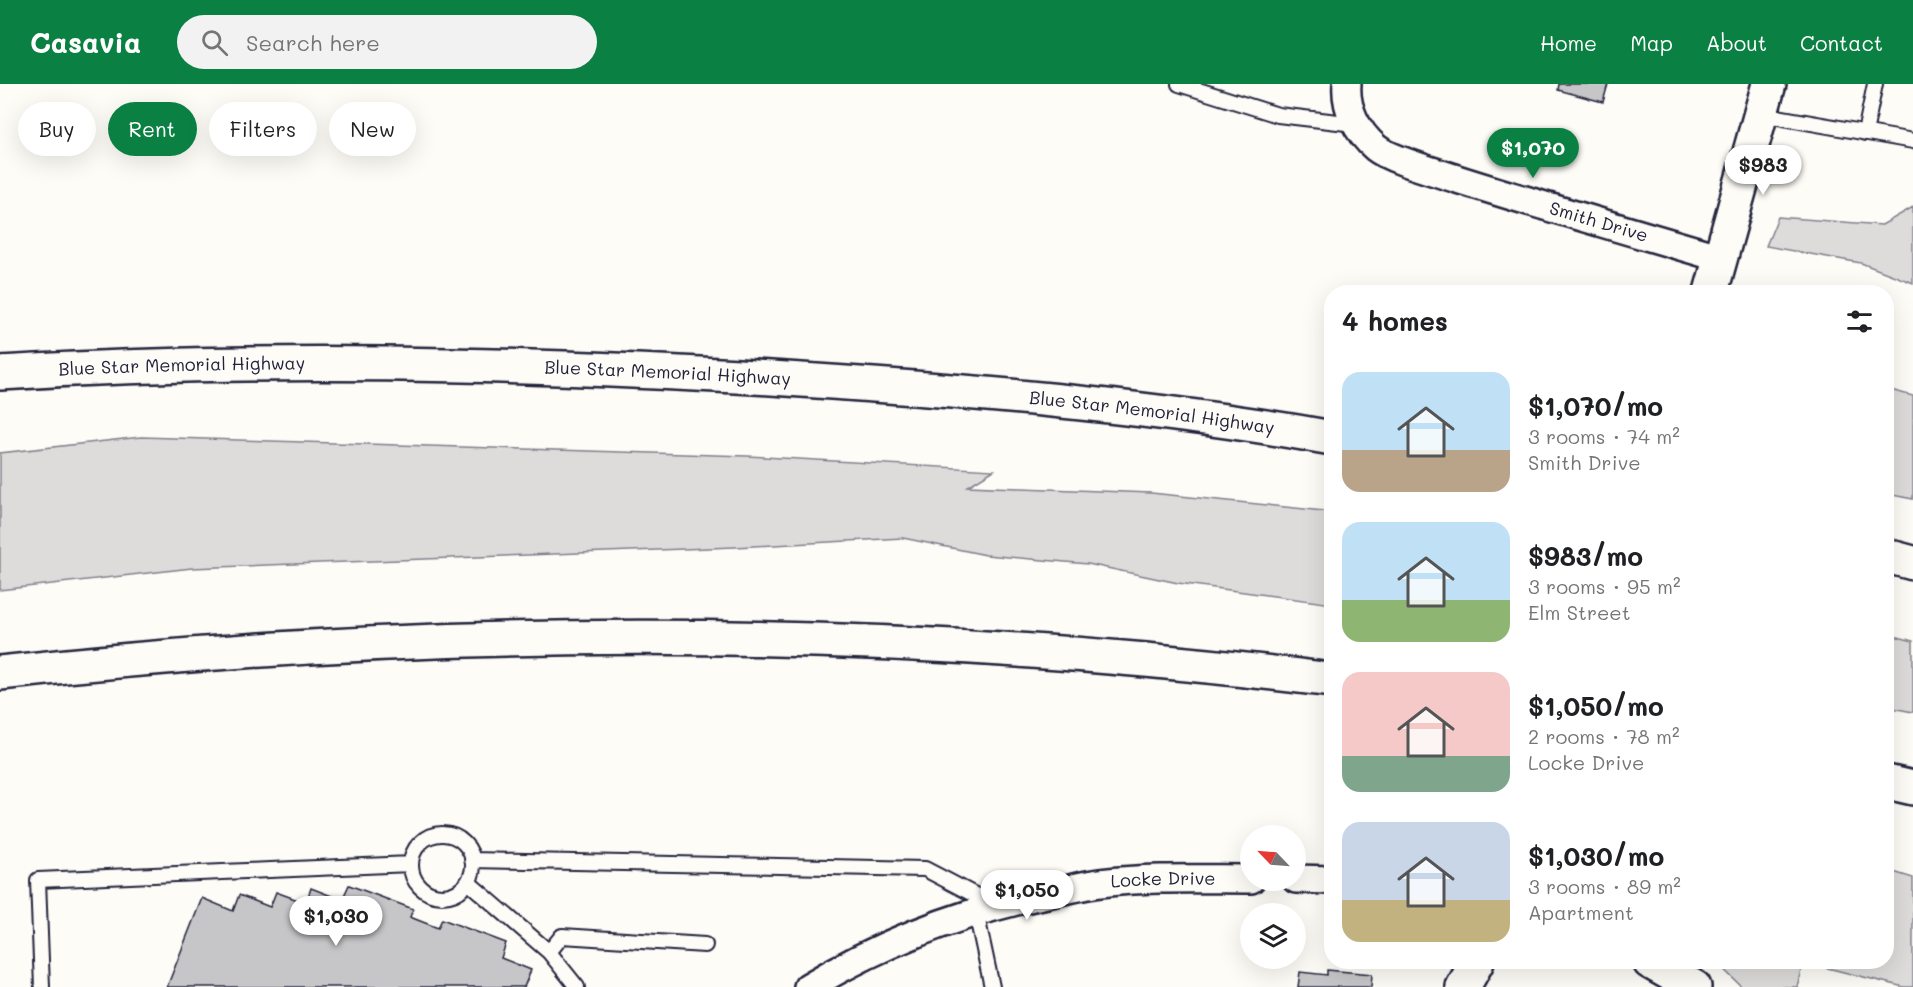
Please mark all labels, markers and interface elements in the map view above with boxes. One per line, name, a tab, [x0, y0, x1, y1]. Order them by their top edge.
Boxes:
search box	[177, 15, 597, 69]
text: Casavia	[30, 24, 141, 60]
icon: search	[198, 26, 231, 59]
text: Search here	[246, 28, 380, 57]
text: Home	[1540, 29, 1597, 56]
text: Map	[1630, 29, 1673, 56]
text: About	[1706, 29, 1767, 56]
text: Contact	[1800, 29, 1883, 56]
chip: Buy	[18, 102, 96, 156]
chip: Rent	[108, 102, 197, 156]
chip: Filters	[209, 102, 317, 156]
chip: New	[329, 102, 416, 156]
pin: $1,070	[1484, 128, 1582, 179]
text: $1,070	[1501, 134, 1565, 160]
pin: $983	[1727, 145, 1799, 196]
text: $983	[1739, 151, 1787, 177]
street label: Smith Drive	[1547, 195, 1651, 247]
text: 4 homes	[1342, 304, 1448, 338]
icon: filters	[1843, 305, 1876, 338]
street label: Blue Star Memorial Highway	[58, 351, 305, 381]
street label: Blue Star Memorial Highway	[544, 354, 792, 390]
street label: Blue Star Memorial Highway	[1028, 385, 1276, 439]
text: $1,070/mo	[1528, 389, 1663, 423]
icon: home	[1390, 396, 1462, 468]
text: 3 rooms · 74 m²	[1528, 423, 1680, 449]
text: Smith Drive	[1528, 449, 1641, 475]
text: $983/mo	[1528, 539, 1643, 573]
icon: home	[1390, 546, 1462, 618]
text: 3 rooms · 95 m²	[1528, 573, 1680, 599]
text: Elm Street	[1528, 599, 1630, 625]
text: $1,050/mo	[1528, 689, 1664, 723]
icon: home	[1390, 696, 1462, 768]
text: 2 rooms · 78 m²	[1528, 723, 1680, 749]
text: Locke Drive	[1528, 749, 1644, 775]
north arrow	[1240, 825, 1306, 891]
map controls	[1240, 825, 1306, 969]
text: $1,030/mo	[1528, 839, 1664, 873]
icon: home	[1390, 846, 1462, 918]
street label: Locke Drive	[1109, 866, 1216, 893]
pin: $1,050	[978, 870, 1076, 921]
text: 3 rooms · 89 m²	[1528, 873, 1681, 899]
text: $1,050	[995, 876, 1059, 902]
pin: $1,030	[287, 896, 385, 947]
text: Apartment	[1528, 899, 1634, 925]
text: $1,030	[303, 902, 369, 928]
button: layers	[1240, 903, 1306, 969]

